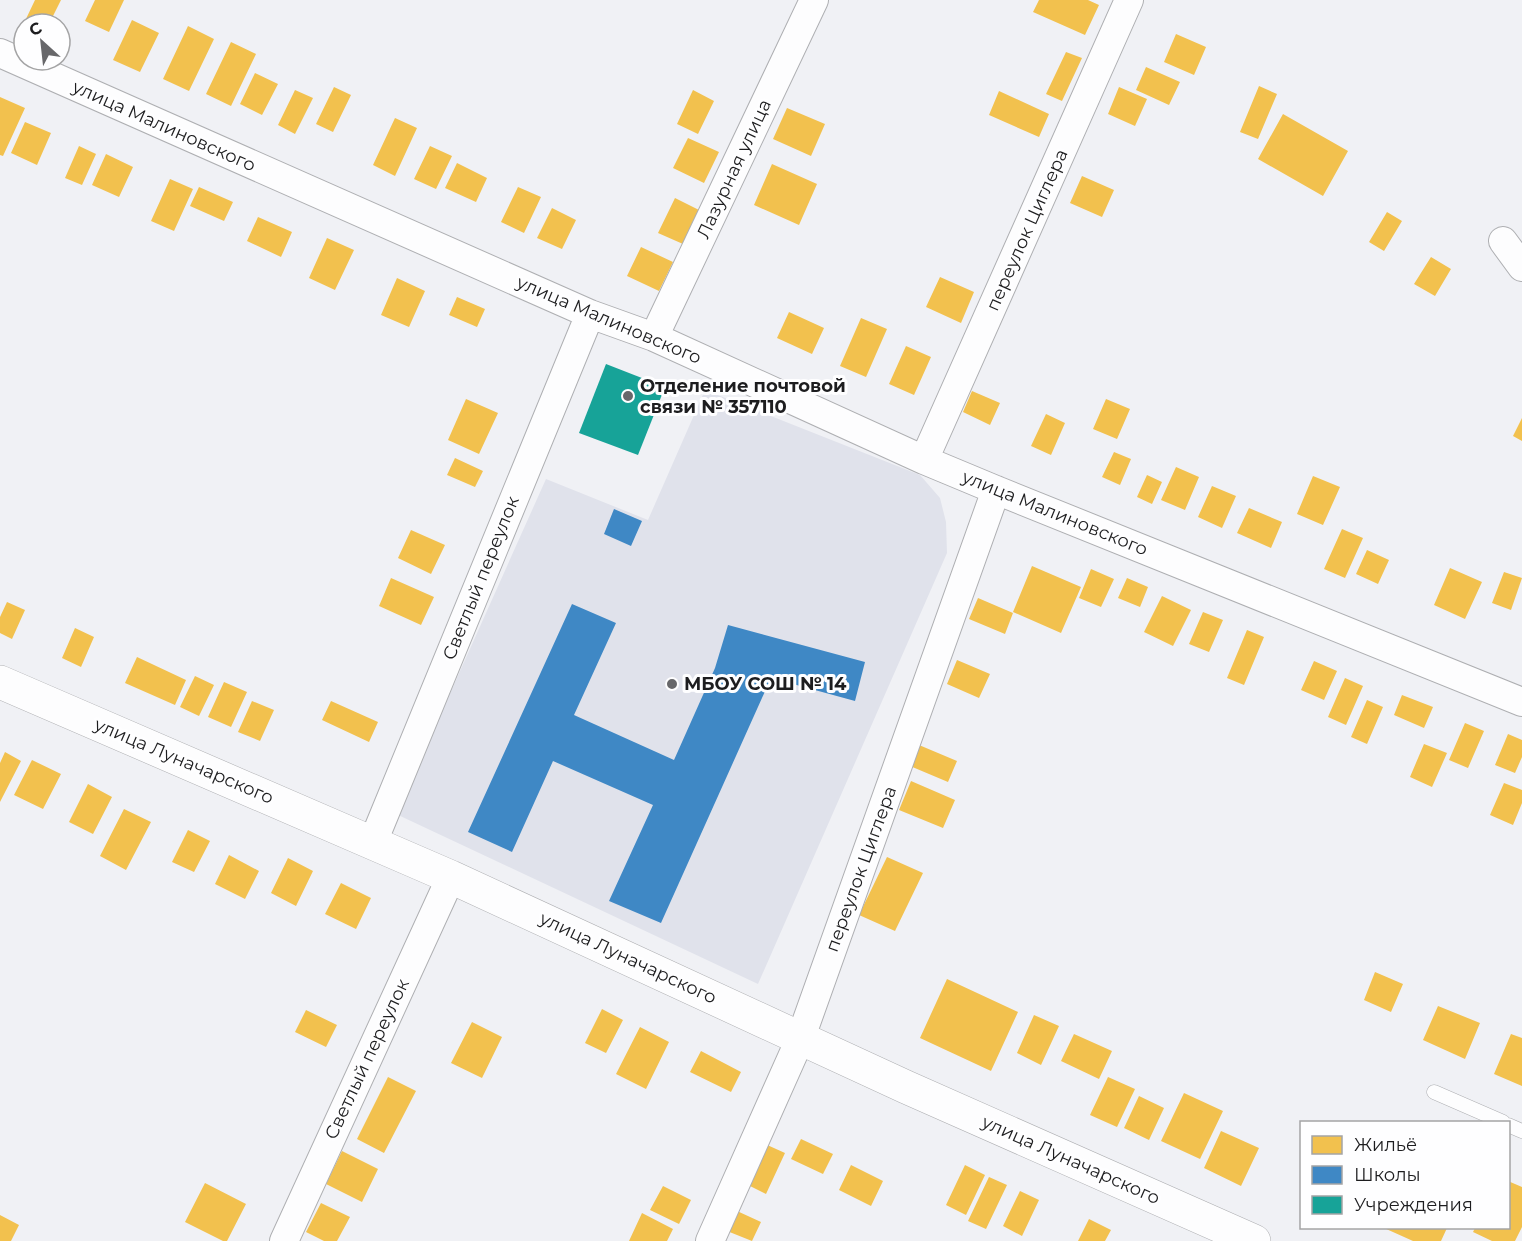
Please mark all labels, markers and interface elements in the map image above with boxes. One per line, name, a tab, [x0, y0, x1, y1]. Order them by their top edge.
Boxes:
north arrow	[12, 12, 72, 72]
text: С	[26, 18, 45, 40]
street label: улица Малиновского	[68, 75, 259, 176]
street label: Лазурная улица	[692, 96, 776, 242]
street label: переулок Циглера	[981, 146, 1073, 314]
street label: улица Малиновского	[512, 271, 705, 369]
place label: Отделение почтовой связи № 357110	[640, 375, 846, 418]
marker: Отделение почтовой связи № 357110	[621, 389, 635, 403]
street label: улица Малиновского	[958, 465, 1151, 560]
street label: Светлый переулок	[438, 492, 524, 663]
place label: МБОУ СОШ № 14	[684, 673, 847, 695]
marker: МБОУ СОШ № 14	[665, 677, 679, 691]
street label: улица Луначарского	[90, 713, 277, 809]
street label: переулок Циглера	[821, 783, 901, 955]
street label: улица Луначарского	[535, 907, 720, 1009]
street label: Светлый переулок	[320, 975, 414, 1143]
street label: улица Луначарского	[978, 1110, 1163, 1209]
legend	[1300, 1121, 1510, 1229]
text: Жильё	[1354, 1134, 1417, 1156]
text: Школы	[1354, 1164, 1421, 1186]
text: Учреждения	[1354, 1194, 1473, 1216]

